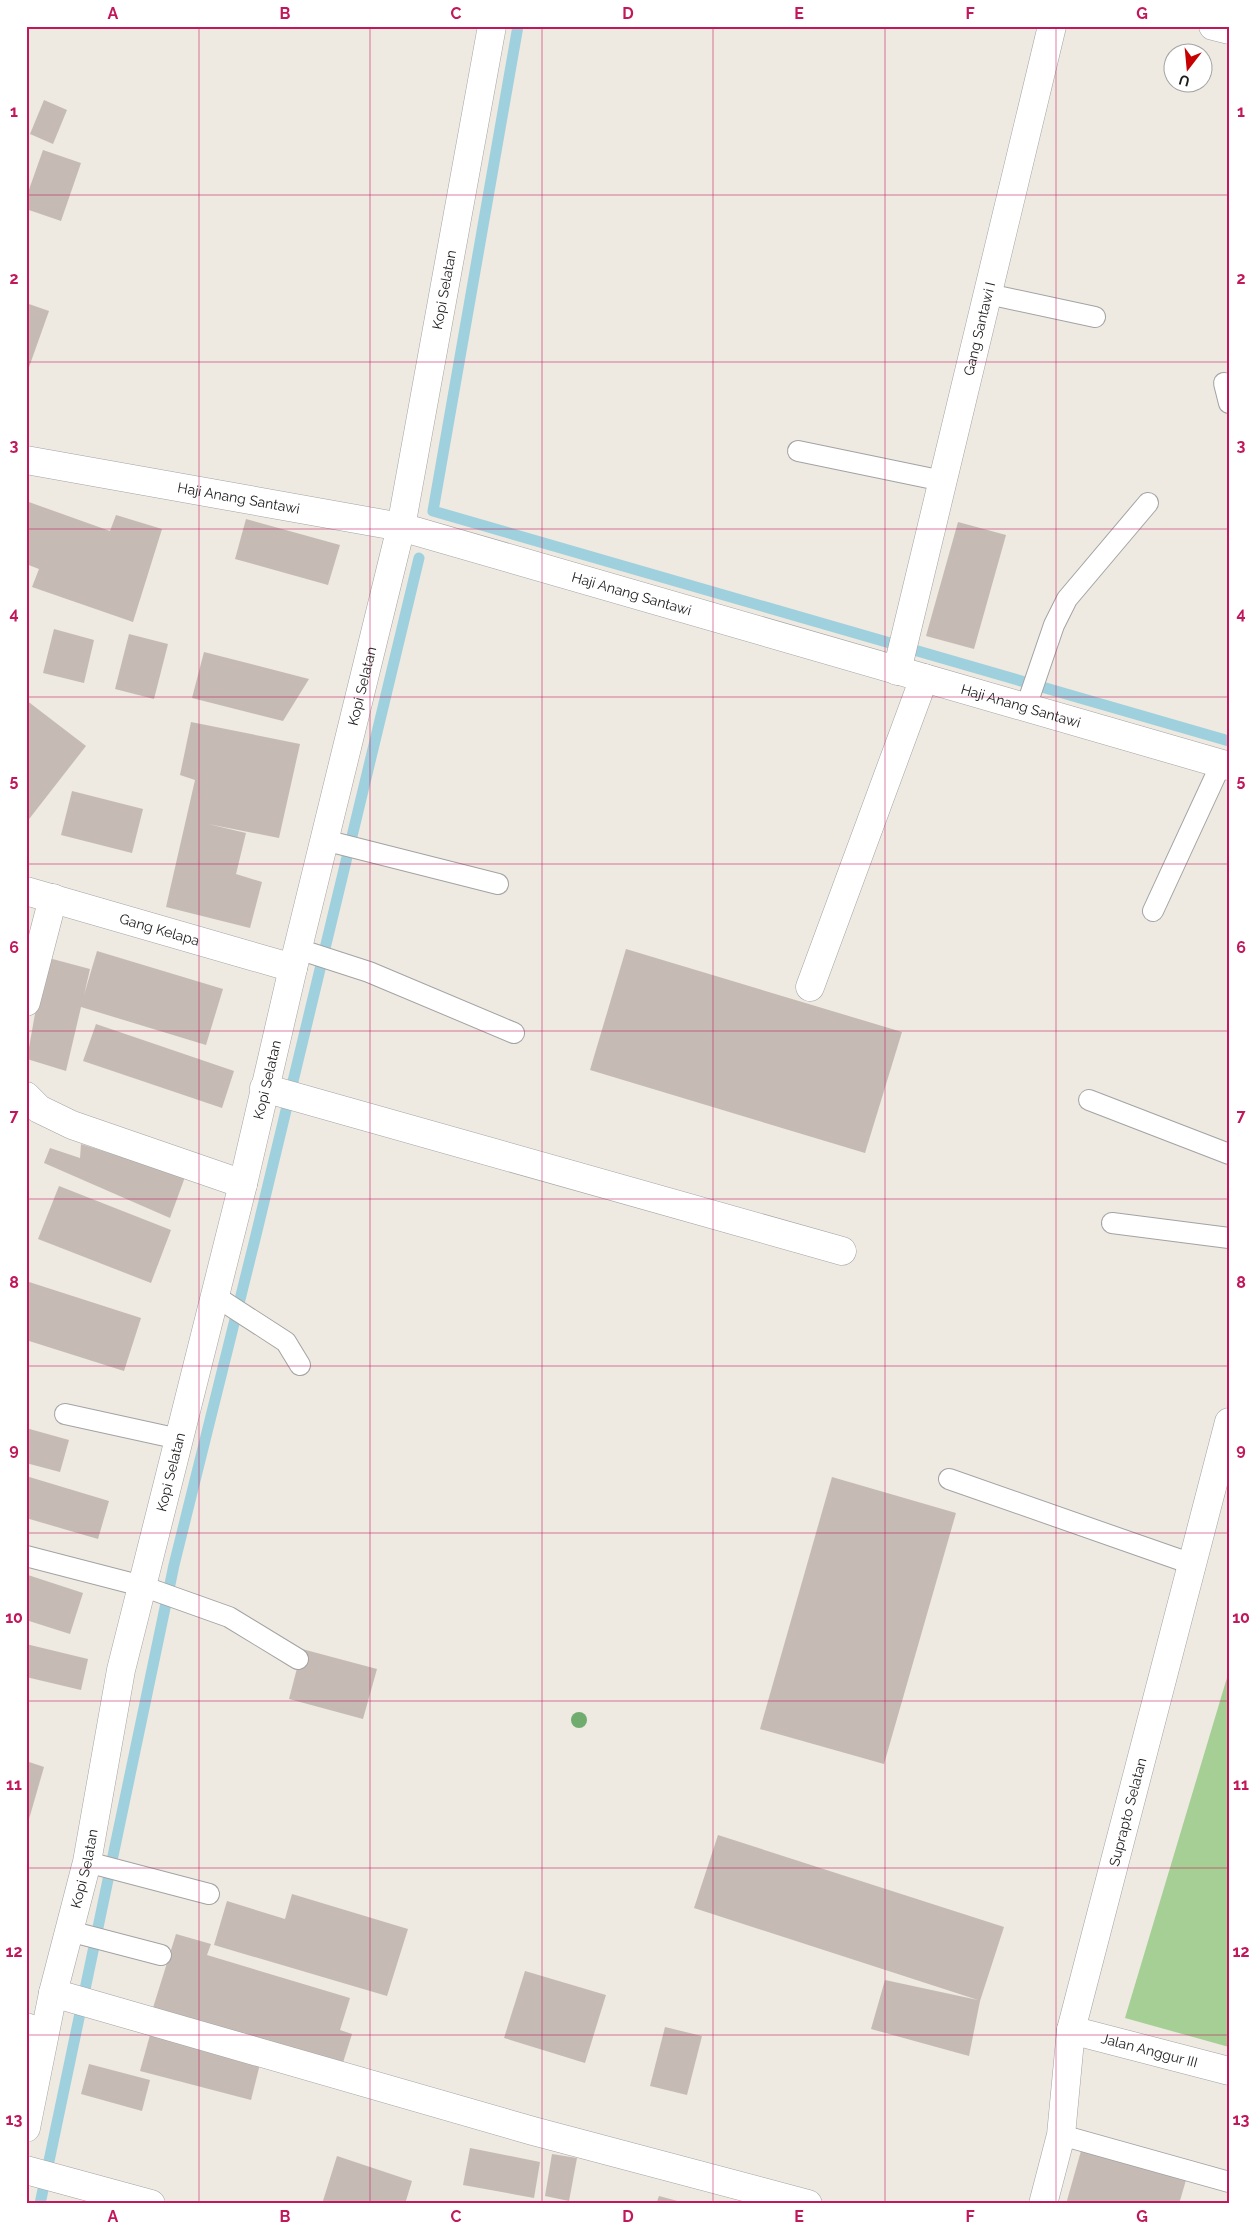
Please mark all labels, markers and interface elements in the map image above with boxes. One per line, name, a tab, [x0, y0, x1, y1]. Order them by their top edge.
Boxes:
text: A	[108, 4, 119, 23]
text: B	[280, 4, 291, 23]
text: C	[451, 4, 462, 23]
text: D	[622, 4, 634, 23]
text: E	[794, 4, 804, 23]
text: F	[965, 4, 975, 23]
text: G	[1136, 4, 1148, 23]
north arrow	[1162, 42, 1212, 92]
text: U	[1177, 71, 1192, 90]
text: 1	[10, 102, 18, 121]
text: 1	[1237, 102, 1245, 121]
street label: Kopi Selatan	[429, 249, 459, 331]
text: 2	[9, 269, 19, 288]
text: 2	[1236, 269, 1246, 288]
street label: Gang Santawi I	[960, 280, 998, 377]
text: 3	[10, 436, 19, 455]
text: 3	[1237, 436, 1246, 455]
street label: Haji Anang Santawi	[176, 479, 301, 517]
street label: Haji Anang Santawi	[570, 569, 693, 618]
text: 4	[9, 604, 19, 623]
text: 4	[1236, 604, 1246, 623]
street label: Kopi Selatan	[345, 645, 379, 727]
street label: Haji Anang Santawi	[959, 681, 1082, 731]
text: 5	[10, 771, 19, 790]
text: 5	[1237, 771, 1246, 790]
street label: Gang Kelapa	[118, 910, 201, 949]
text: 6	[9, 938, 19, 957]
text: 6	[1236, 938, 1246, 957]
street label: Kopi Selatan	[250, 1039, 284, 1121]
text: 7	[10, 1106, 19, 1125]
text: 7	[1237, 1106, 1246, 1125]
text: 8	[9, 1273, 19, 1292]
text: 8	[1236, 1273, 1246, 1292]
street label: Kopi Selatan	[153, 1431, 188, 1513]
text: 9	[9, 1440, 19, 1459]
text: 9	[1236, 1440, 1246, 1459]
text: 10	[5, 1608, 23, 1627]
text: 10	[1232, 1608, 1250, 1627]
street label: Suprapto Selatan	[1106, 1756, 1149, 1868]
text: 11	[6, 1775, 22, 1794]
text: 11	[1233, 1775, 1249, 1794]
street label: Kopi Selatan	[67, 1828, 101, 1910]
text: 12	[6, 1942, 22, 1961]
text: 12	[1233, 1942, 1249, 1961]
street label: Jalan Anggur III	[1100, 2030, 1199, 2071]
text: 13	[6, 2110, 22, 2129]
text: 13	[1233, 2110, 1249, 2129]
text: A	[108, 2207, 119, 2226]
text: B	[280, 2207, 291, 2226]
text: C	[451, 2207, 462, 2226]
text: D	[622, 2207, 634, 2226]
text: E	[794, 2207, 804, 2226]
text: F	[965, 2207, 975, 2226]
text: G	[1136, 2207, 1148, 2226]

